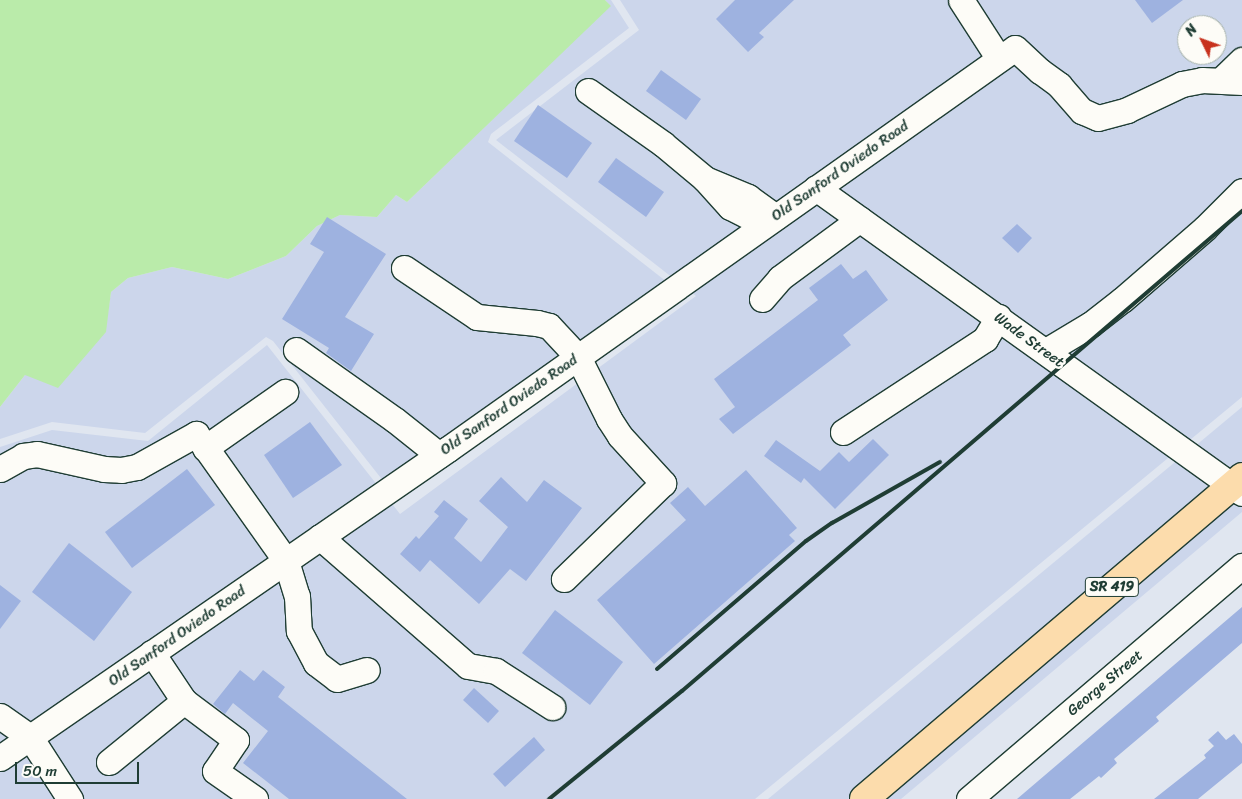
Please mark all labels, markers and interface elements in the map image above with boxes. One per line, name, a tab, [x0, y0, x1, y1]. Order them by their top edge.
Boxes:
north arrow	[1177, 15, 1227, 65]
text: N	[1179, 18, 1204, 42]
street label: Old Sanford Oviedo Road	[768, 117, 912, 225]
street label: Wade Street	[990, 309, 1068, 371]
street label: Old Sanford Oviedo Road	[437, 351, 581, 459]
road number: SR 419	[1084, 576, 1140, 598]
street label: Old Sanford Oviedo Road	[105, 582, 249, 690]
street label: George Street	[1064, 646, 1146, 720]
scale bar	[18, 752, 141, 784]
text: 50 m	[23, 758, 57, 784]

